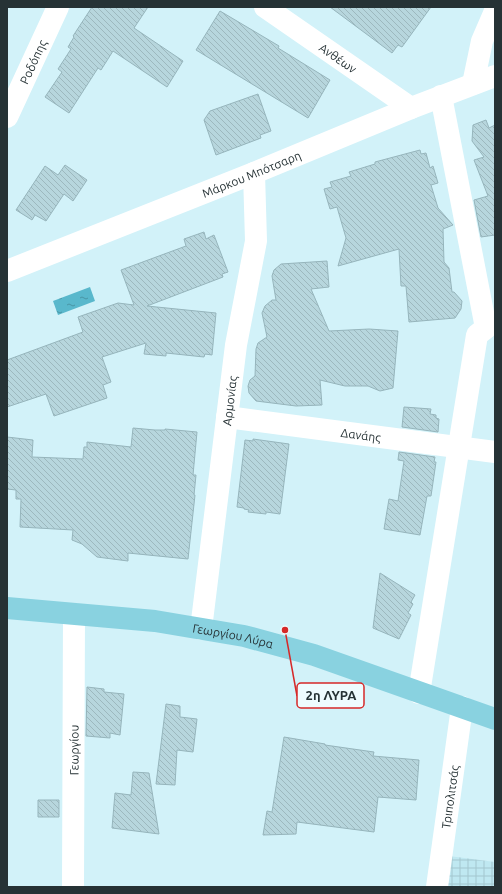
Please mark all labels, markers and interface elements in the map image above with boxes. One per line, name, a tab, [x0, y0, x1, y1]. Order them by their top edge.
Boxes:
street label: Ροδόπης	[17, 37, 50, 86]
street label: Ανθέων	[317, 40, 360, 75]
street label: Μάρκου Μπότσαρη	[200, 148, 303, 199]
street label: Αρμονίας	[220, 374, 240, 427]
street label: Δανάης	[340, 425, 382, 445]
street label: Γεωργίου Λύρα	[192, 621, 275, 650]
callout: 2η ΛΥΡΑ	[297, 683, 364, 708]
text: 2η ΛΥΡΑ	[306, 688, 357, 702]
street label: Γεωργίου	[67, 725, 80, 775]
street label: Τριπολιτσάς	[439, 764, 461, 830]

